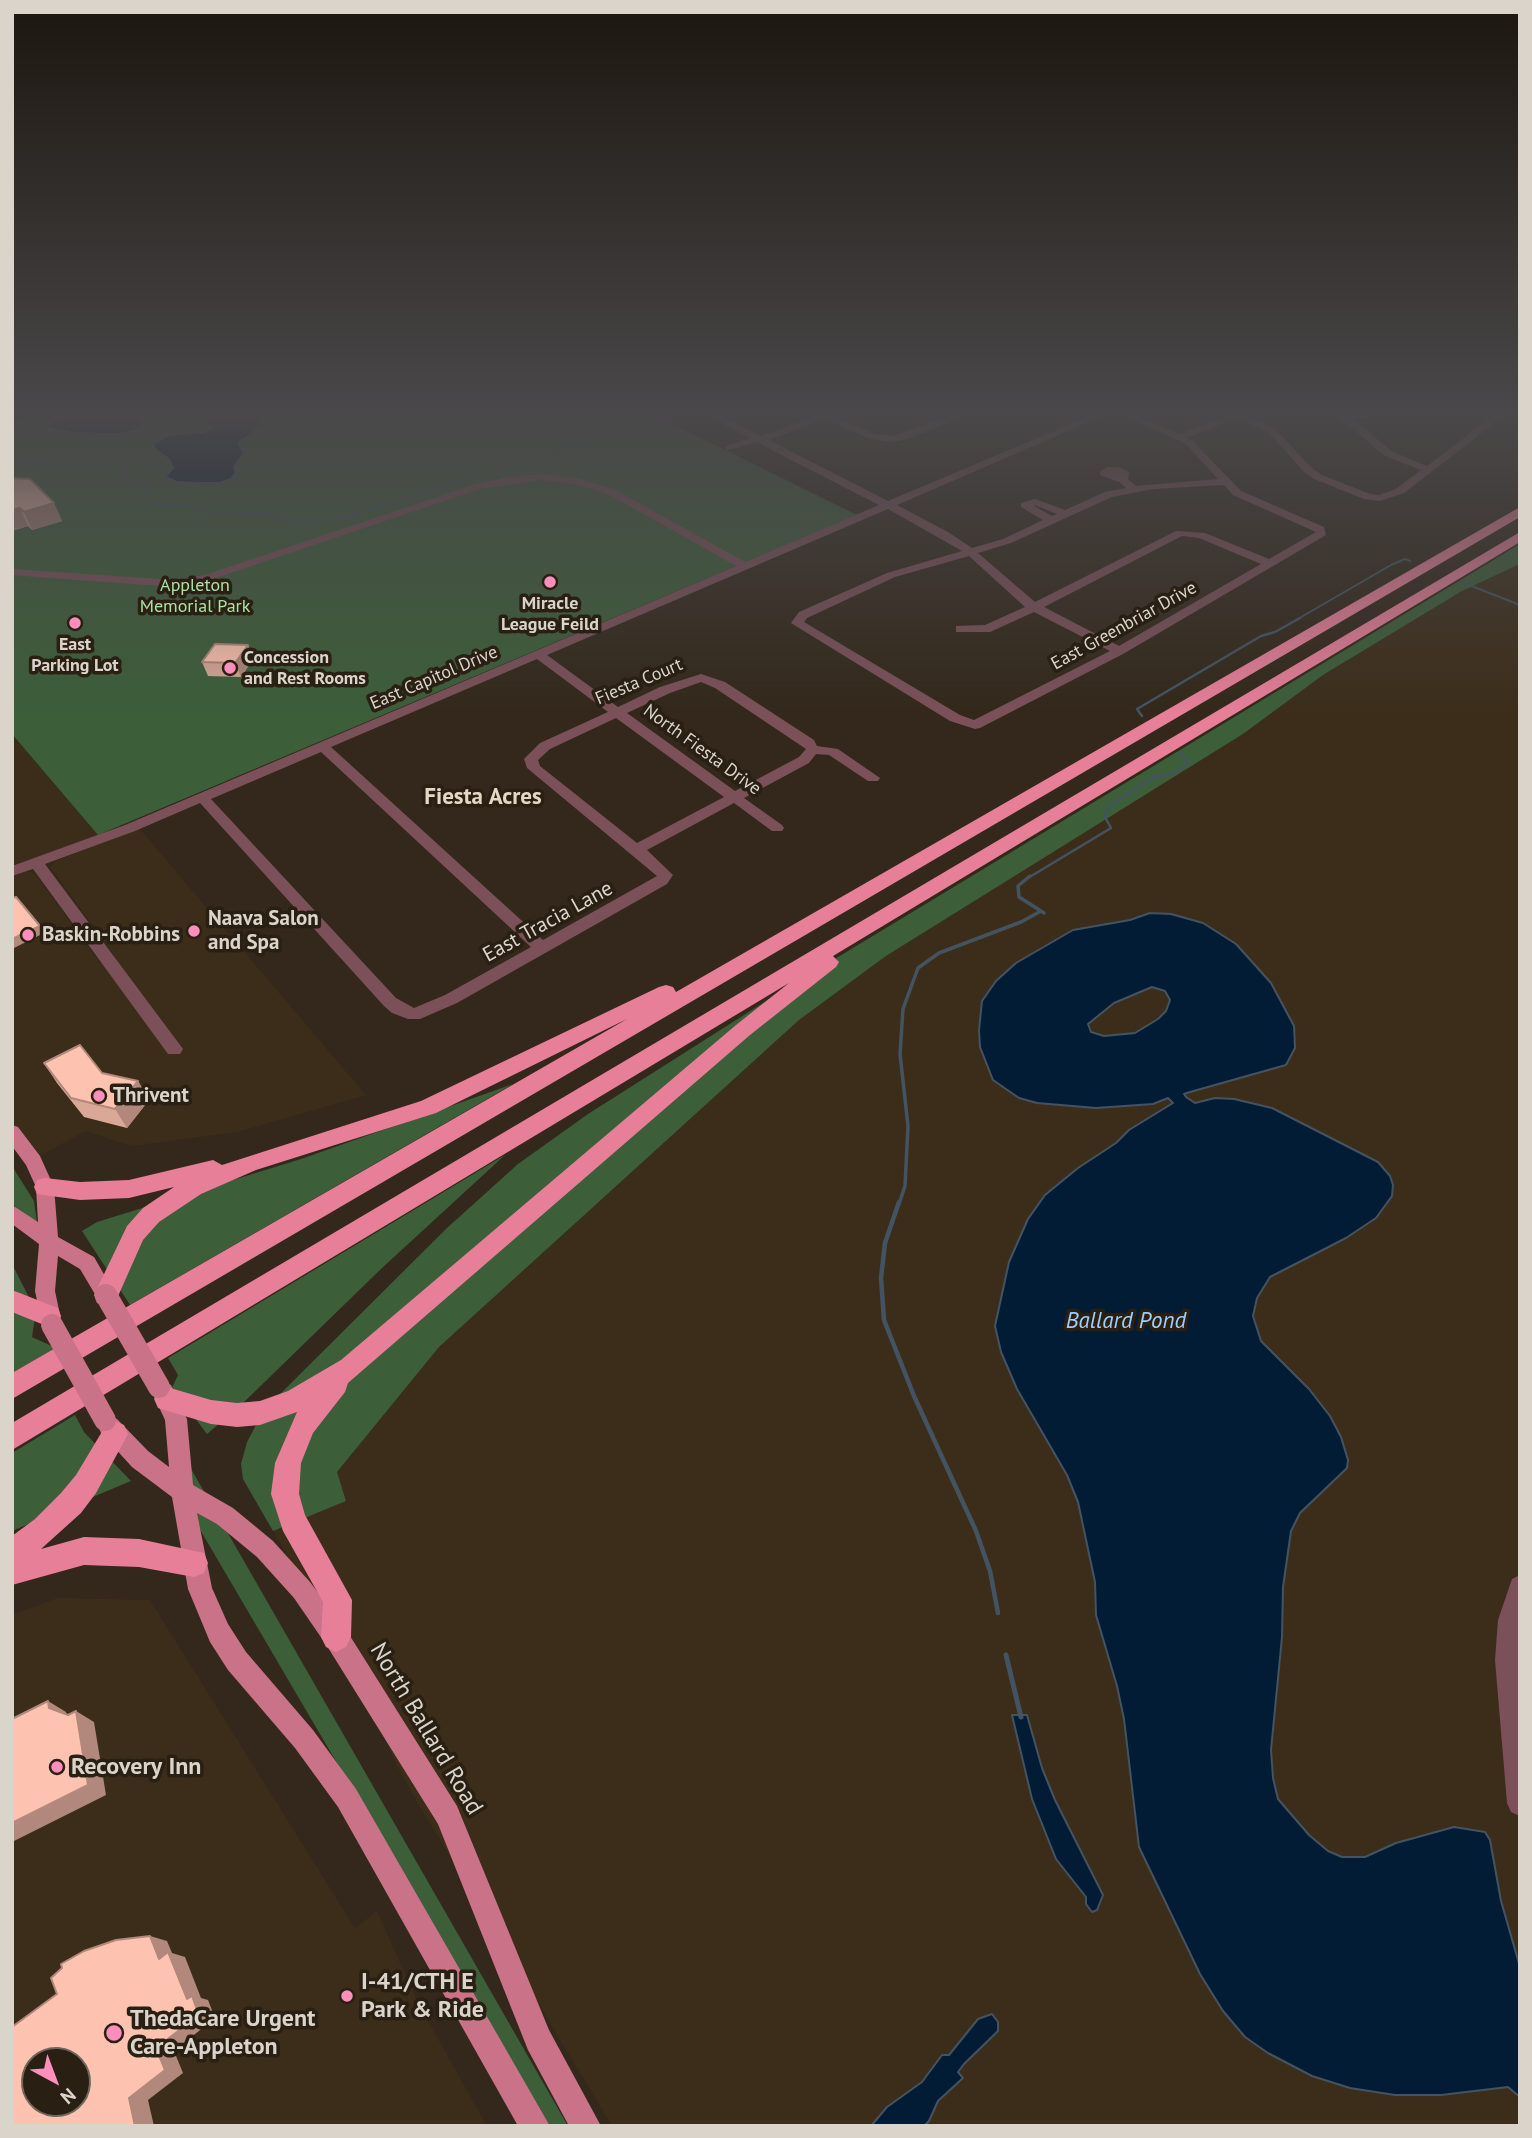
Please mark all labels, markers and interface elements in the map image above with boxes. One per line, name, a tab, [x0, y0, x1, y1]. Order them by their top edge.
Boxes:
marker: Miracle League Feild	[542, 574, 558, 590]
park label: Appleton Memorial Park	[140, 575, 250, 618]
street label: East Greenbriar Drive	[1047, 577, 1201, 675]
place label: Miracle League Feild	[501, 593, 599, 636]
marker: East Parking Lot	[67, 615, 83, 631]
place label: East Parking Lot	[31, 634, 119, 676]
street label: East Capitol Drive	[367, 641, 501, 715]
place label: Concession and Rest Rooms	[244, 647, 366, 690]
street label: Fiesta Court	[592, 654, 686, 710]
marker: Concession and Rest Rooms	[222, 660, 238, 676]
street label: North Fiesta Drive	[639, 700, 765, 800]
district label: Fiesta Acres	[424, 783, 542, 811]
street label: East Tracia Lane	[479, 876, 617, 968]
place label: Naava Salon and Spa	[208, 906, 319, 956]
place label: Baskin-Robbins	[42, 922, 180, 948]
marker: Naava Salon and Spa	[186, 923, 202, 939]
marker: Baskin-Robbins	[20, 927, 36, 943]
place label: Thrivent	[113, 1083, 189, 1109]
marker: Thrivent	[91, 1088, 107, 1104]
water label: Ballard Pond	[1066, 1307, 1186, 1335]
street label: North Ballard Road	[363, 1638, 489, 1820]
place label: Recovery Inn	[71, 1753, 201, 1781]
marker: Recovery Inn	[49, 1759, 65, 1775]
place label: I-41/CTH E Park & Ride	[361, 1968, 484, 2024]
marker: I-41/CTH E Park & Ride	[339, 1988, 355, 2004]
place label: ThedaCare Urgent Care-Appleton	[130, 2005, 315, 2061]
marker: ThedaCare Urgent Care-Appleton	[104, 2023, 124, 2043]
north arrow	[21, 2047, 91, 2117]
text: N	[56, 2083, 81, 2109]

